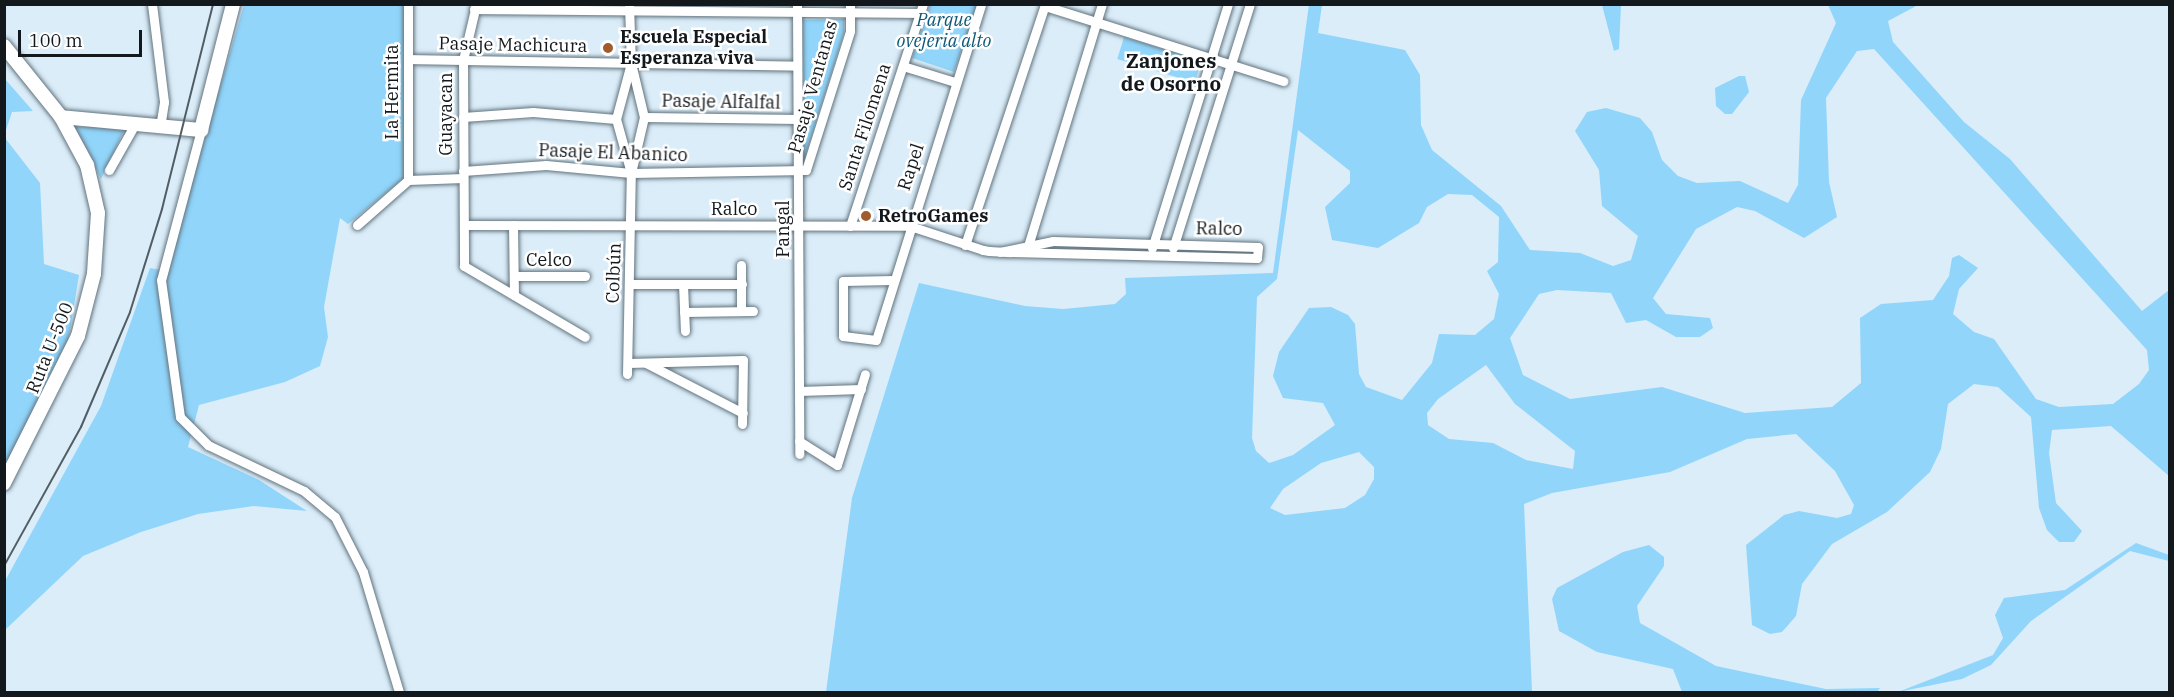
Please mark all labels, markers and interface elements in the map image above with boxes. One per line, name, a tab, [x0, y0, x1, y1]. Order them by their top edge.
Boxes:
park label: Parque ovejeria alto	[897, 10, 991, 52]
scale bar	[21, 18, 146, 56]
street label: Pasaje Ventanas	[784, 18, 842, 156]
place label: Escuela Especial Esperanza viva	[620, 27, 767, 70]
text: 100 m	[29, 29, 83, 52]
street label: Pasaje Machicura	[439, 33, 587, 57]
marker: Escuela Especial Esperanza viva	[601, 41, 615, 55]
street label: La Hermita	[381, 44, 403, 140]
district label: Zanjones de Osorno	[1121, 48, 1221, 95]
street label: Santa Filomena	[834, 61, 896, 193]
street label: Guayacan	[435, 72, 457, 156]
street label: Pasaje Alfalfal	[661, 90, 781, 114]
street label: Pasaje El Abanico	[538, 140, 688, 166]
street label: Rapel	[893, 141, 929, 193]
street label: Ralco	[711, 198, 757, 220]
street label: Pangal	[772, 200, 794, 258]
place label: RetroGames	[878, 205, 988, 227]
marker: RetroGames	[859, 209, 873, 223]
street label: Ralco	[1196, 218, 1242, 240]
street label: Colbún	[602, 242, 626, 304]
street label: Celco	[526, 249, 572, 271]
street label: Ruta U-500	[22, 299, 78, 397]

